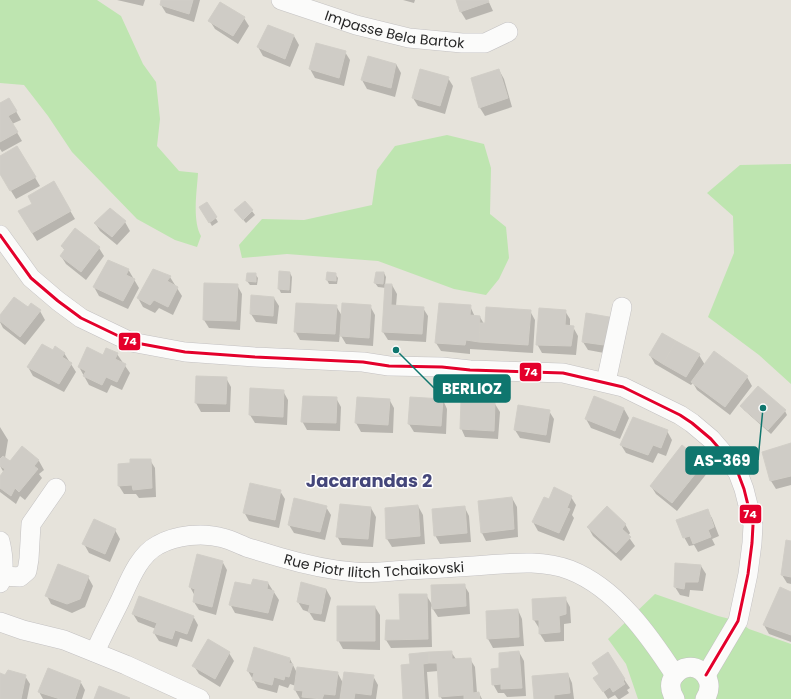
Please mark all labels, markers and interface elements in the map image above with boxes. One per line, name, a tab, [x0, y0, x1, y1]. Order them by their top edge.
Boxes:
street label: Impasse Bela Bartok	[322, 5, 466, 53]
line badge: 74	[118, 332, 141, 351]
text: 74	[123, 333, 137, 349]
line badge: 74	[519, 362, 542, 382]
text: 74	[524, 364, 538, 380]
callout: BERLIOZ	[434, 375, 510, 402]
text: BERLIOZ	[442, 378, 502, 399]
callout: AS-369	[686, 447, 758, 474]
text: AS-369	[694, 450, 750, 471]
district label: Jacarandas 2	[306, 468, 432, 493]
line badge: 74	[739, 504, 762, 524]
text: 74	[743, 506, 757, 522]
street label: Rue Piotr Ilitch Tchaikovski	[282, 549, 465, 583]

